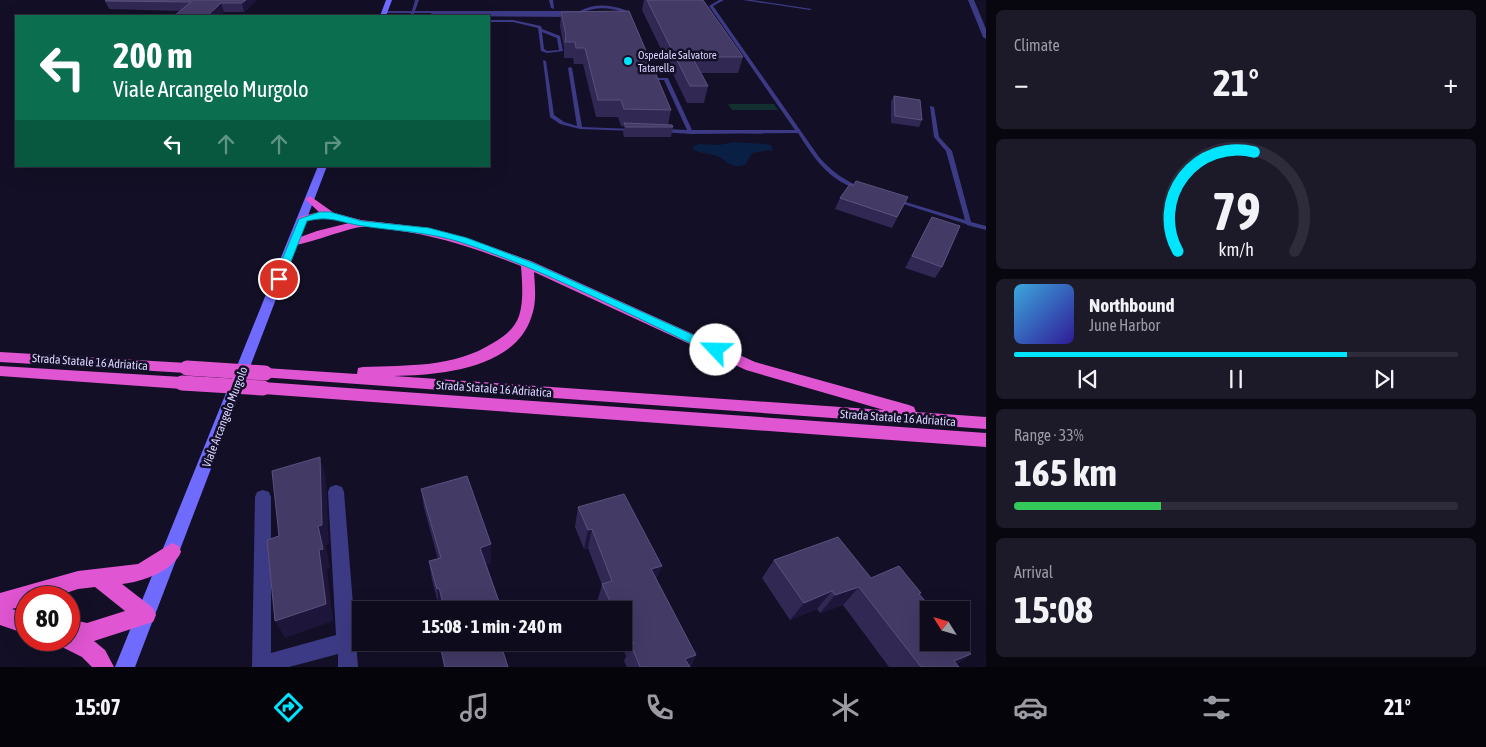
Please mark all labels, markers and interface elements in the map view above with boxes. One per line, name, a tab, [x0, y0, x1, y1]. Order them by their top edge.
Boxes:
icon: left	[30, 35, 95, 100]
text: 200 m	[113, 35, 192, 75]
text: Climate	[1014, 36, 1060, 54]
place label: Ospedale Salvatore Tatarella	[638, 49, 717, 74]
marker: Ospedale Salvatore Tatarella	[622, 55, 634, 67]
text: 21°	[1213, 61, 1259, 104]
text: −	[1014, 67, 1029, 99]
text: +	[1443, 67, 1458, 99]
text: Viale Arcangelo Murgolo	[113, 76, 308, 102]
icon: left	[159, 130, 187, 158]
icon: ahead	[212, 130, 240, 158]
icon: ahead	[265, 130, 293, 158]
icon: right	[318, 130, 346, 158]
text: 79	[1212, 181, 1260, 241]
text: km/h	[1218, 239, 1254, 260]
pin	[258, 258, 300, 300]
icon: arrive	[265, 265, 293, 293]
text: Northbound	[1089, 294, 1175, 316]
text: June Harbor	[1089, 316, 1160, 334]
position arrow	[689, 323, 741, 375]
street label: Strada Statale 16 Adriatica	[32, 351, 148, 373]
street label: Viale Arcangelo Murgolo	[199, 364, 251, 469]
icon: previous	[1074, 365, 1102, 393]
icon: pause	[1222, 365, 1250, 393]
icon: next	[1370, 365, 1398, 393]
street label: Strada Statale 16 Adriatica	[436, 378, 552, 400]
street label: Strada Statale 16 Adriatica	[840, 407, 956, 429]
text: Range · 33%	[1014, 426, 1084, 444]
text: 165 km	[1014, 451, 1117, 494]
text: Arrival	[1014, 563, 1053, 581]
speed limit sign: 80	[15, 586, 80, 651]
text: 15:08	[1014, 588, 1093, 631]
north arrow	[920, 601, 970, 651]
map controls	[920, 601, 970, 651]
text: 15:08 · 1 min · 240 m	[422, 615, 562, 637]
icon: directions	[271, 690, 306, 725]
icon: music	[457, 690, 492, 725]
icon: phone	[642, 690, 677, 725]
icon: climate	[828, 690, 863, 725]
icon: car	[1013, 690, 1048, 725]
icon: filters	[1199, 690, 1234, 725]
text: 15:07	[75, 694, 121, 720]
text: 21°	[1384, 694, 1411, 720]

